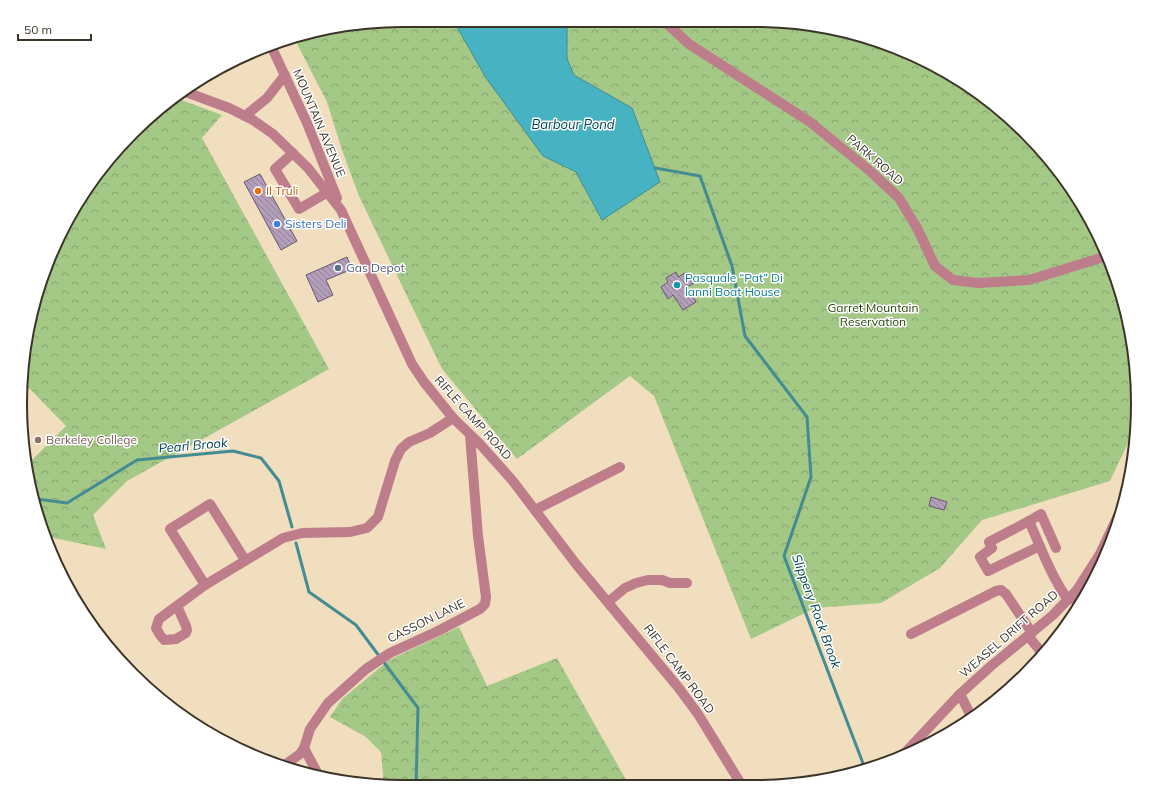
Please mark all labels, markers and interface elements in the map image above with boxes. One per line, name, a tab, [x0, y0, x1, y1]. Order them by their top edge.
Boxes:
scale bar	[18, 16, 91, 42]
text: 50 m	[24, 22, 52, 37]
street label: MOUNTAIN AVENUE	[290, 66, 349, 179]
water label: Barbour Pond	[531, 116, 615, 132]
street label: PARK ROAD	[844, 131, 907, 188]
place label: Il Truli	[266, 183, 299, 198]
marker: Il Truli	[253, 186, 263, 196]
place label: Sisters Deli	[285, 216, 347, 231]
marker: Sisters Deli	[272, 219, 282, 229]
place label: Gas Depot	[346, 260, 405, 275]
marker: Gas Depot	[333, 263, 343, 273]
place label: Pasquale “Pat” Di lanni Boat House	[685, 270, 783, 299]
marker: Pasquale “Pat” Di lanni Boat House	[672, 280, 682, 290]
park label: Garret Mountain Reservation	[828, 300, 918, 329]
street label: RIFLE CAMP ROAD	[432, 372, 515, 463]
place label: Berkeley College	[46, 432, 137, 447]
water label: Pearl Brook	[158, 434, 228, 456]
marker: Berkeley College	[33, 435, 43, 445]
water label: Slippery Rock Brook	[789, 552, 845, 670]
street label: WEASEL DRIFT ROAD	[956, 587, 1061, 681]
street label: CASSON LANE	[385, 595, 467, 646]
street label: RIFLE CAMP ROAD	[641, 621, 718, 716]

